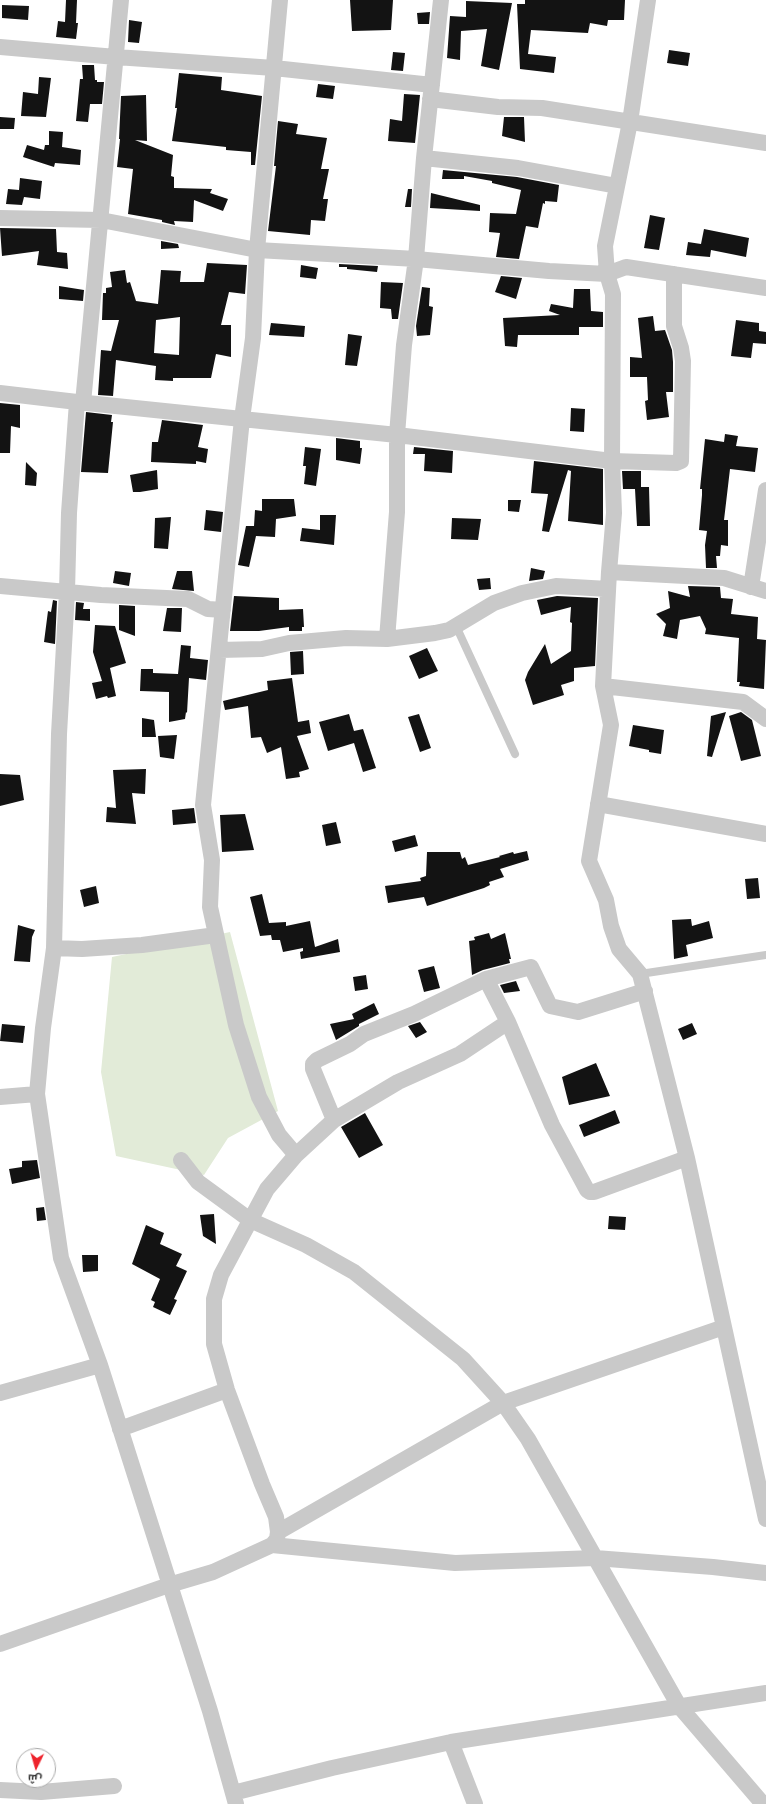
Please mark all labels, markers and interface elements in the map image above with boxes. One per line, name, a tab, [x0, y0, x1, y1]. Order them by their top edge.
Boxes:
north arrow	[16, 1748, 56, 1788]
text: ش	[27, 1770, 43, 1788]

